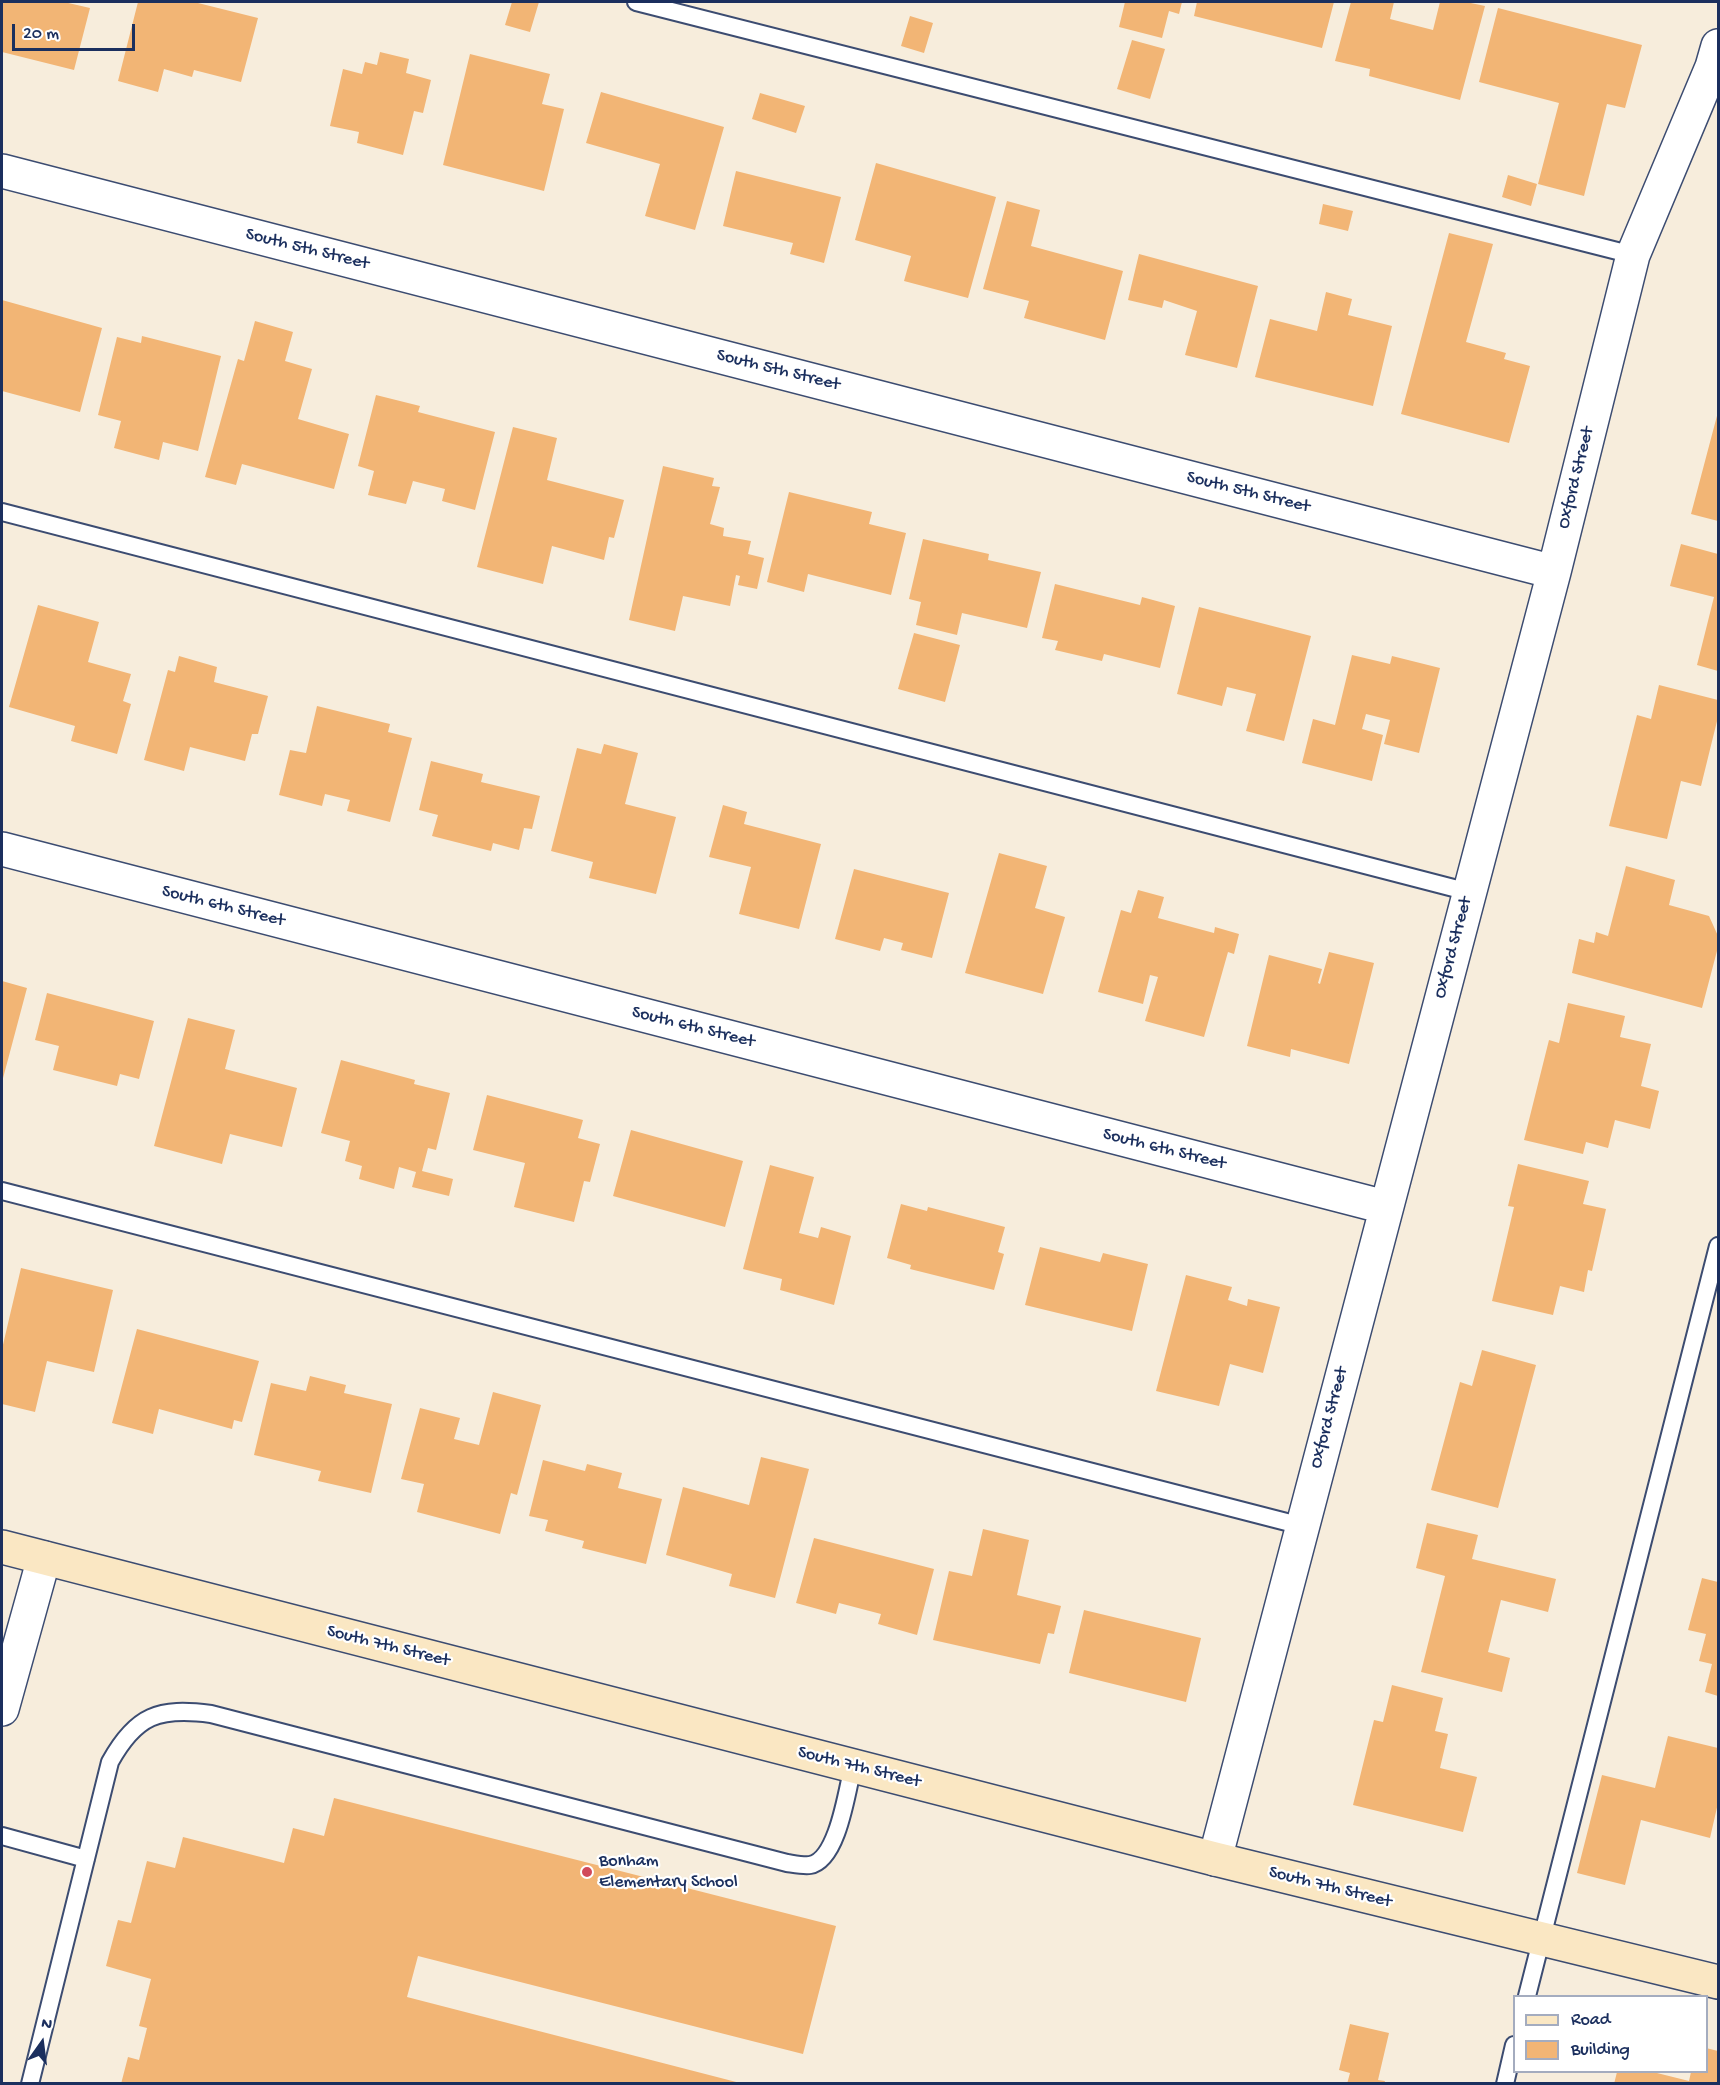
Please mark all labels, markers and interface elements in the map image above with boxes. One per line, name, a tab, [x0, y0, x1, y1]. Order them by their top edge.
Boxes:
scale bar	[15, 12, 138, 50]
text: 20 m	[23, 24, 59, 45]
street label: South 5th Street	[243, 224, 371, 276]
street label: South 5th Street	[714, 345, 842, 397]
street label: Oxford Street	[1554, 425, 1600, 531]
street label: South 5th Street	[1184, 467, 1312, 519]
street label: South 6th Street	[159, 881, 287, 933]
street label: Oxford Street	[1430, 895, 1478, 1001]
street label: South 6th Street	[629, 1002, 757, 1054]
street label: South 6th Street	[1100, 1124, 1228, 1176]
street label: Oxford Street	[1306, 1365, 1354, 1471]
street label: South 7th Street	[324, 1621, 452, 1673]
street label: South 7th Street	[795, 1742, 923, 1794]
place label: Bonham Elementary School	[599, 1851, 738, 1894]
street label: South 7th Street	[1266, 1862, 1394, 1914]
marker: Bonham Elementary School	[580, 1865, 594, 1879]
legend	[1513, 1995, 1708, 2073]
text: Road	[1571, 2010, 1610, 2031]
north arrow	[12, 2013, 72, 2073]
text: N	[39, 2015, 54, 2036]
text: Building	[1571, 2040, 1630, 2061]

